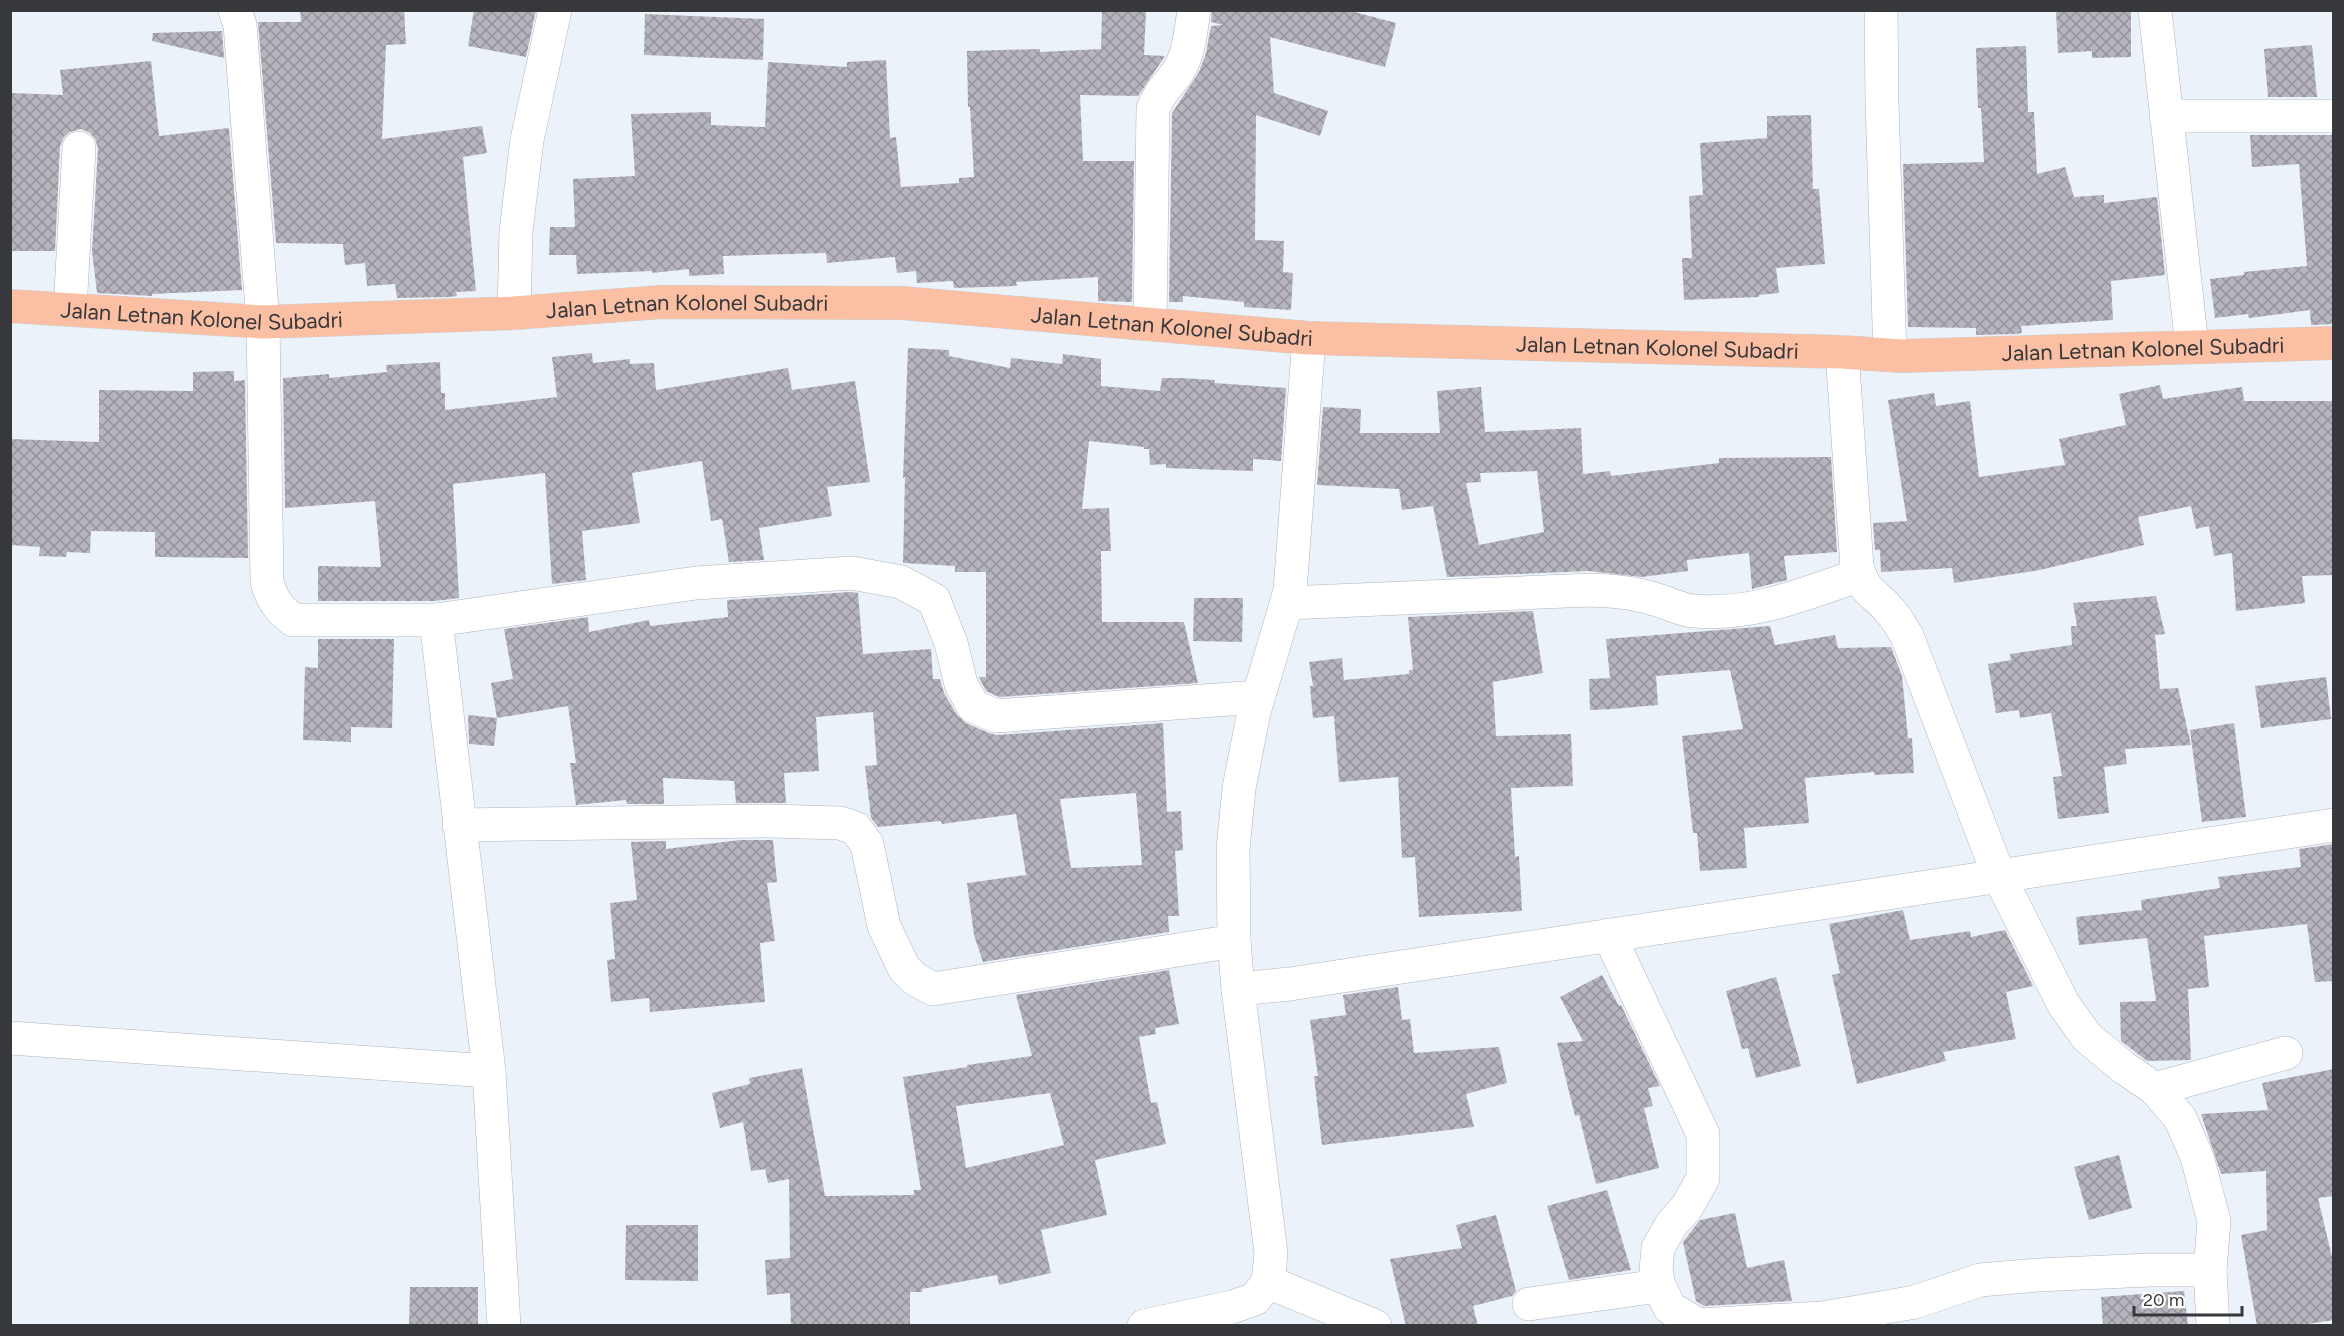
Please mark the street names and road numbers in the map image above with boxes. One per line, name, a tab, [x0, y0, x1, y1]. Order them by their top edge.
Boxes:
street label: Jalan Letnan Kolonel Subadri	[545, 288, 828, 324]
street label: Jalan Letnan Kolonel Subadri	[60, 296, 343, 336]
street label: Jalan Letnan Kolonel Subadri	[1030, 301, 1313, 352]
street label: Jalan Letnan Kolonel Subadri	[1515, 330, 1799, 364]
street label: Jalan Letnan Kolonel Subadri	[2001, 331, 2285, 366]

